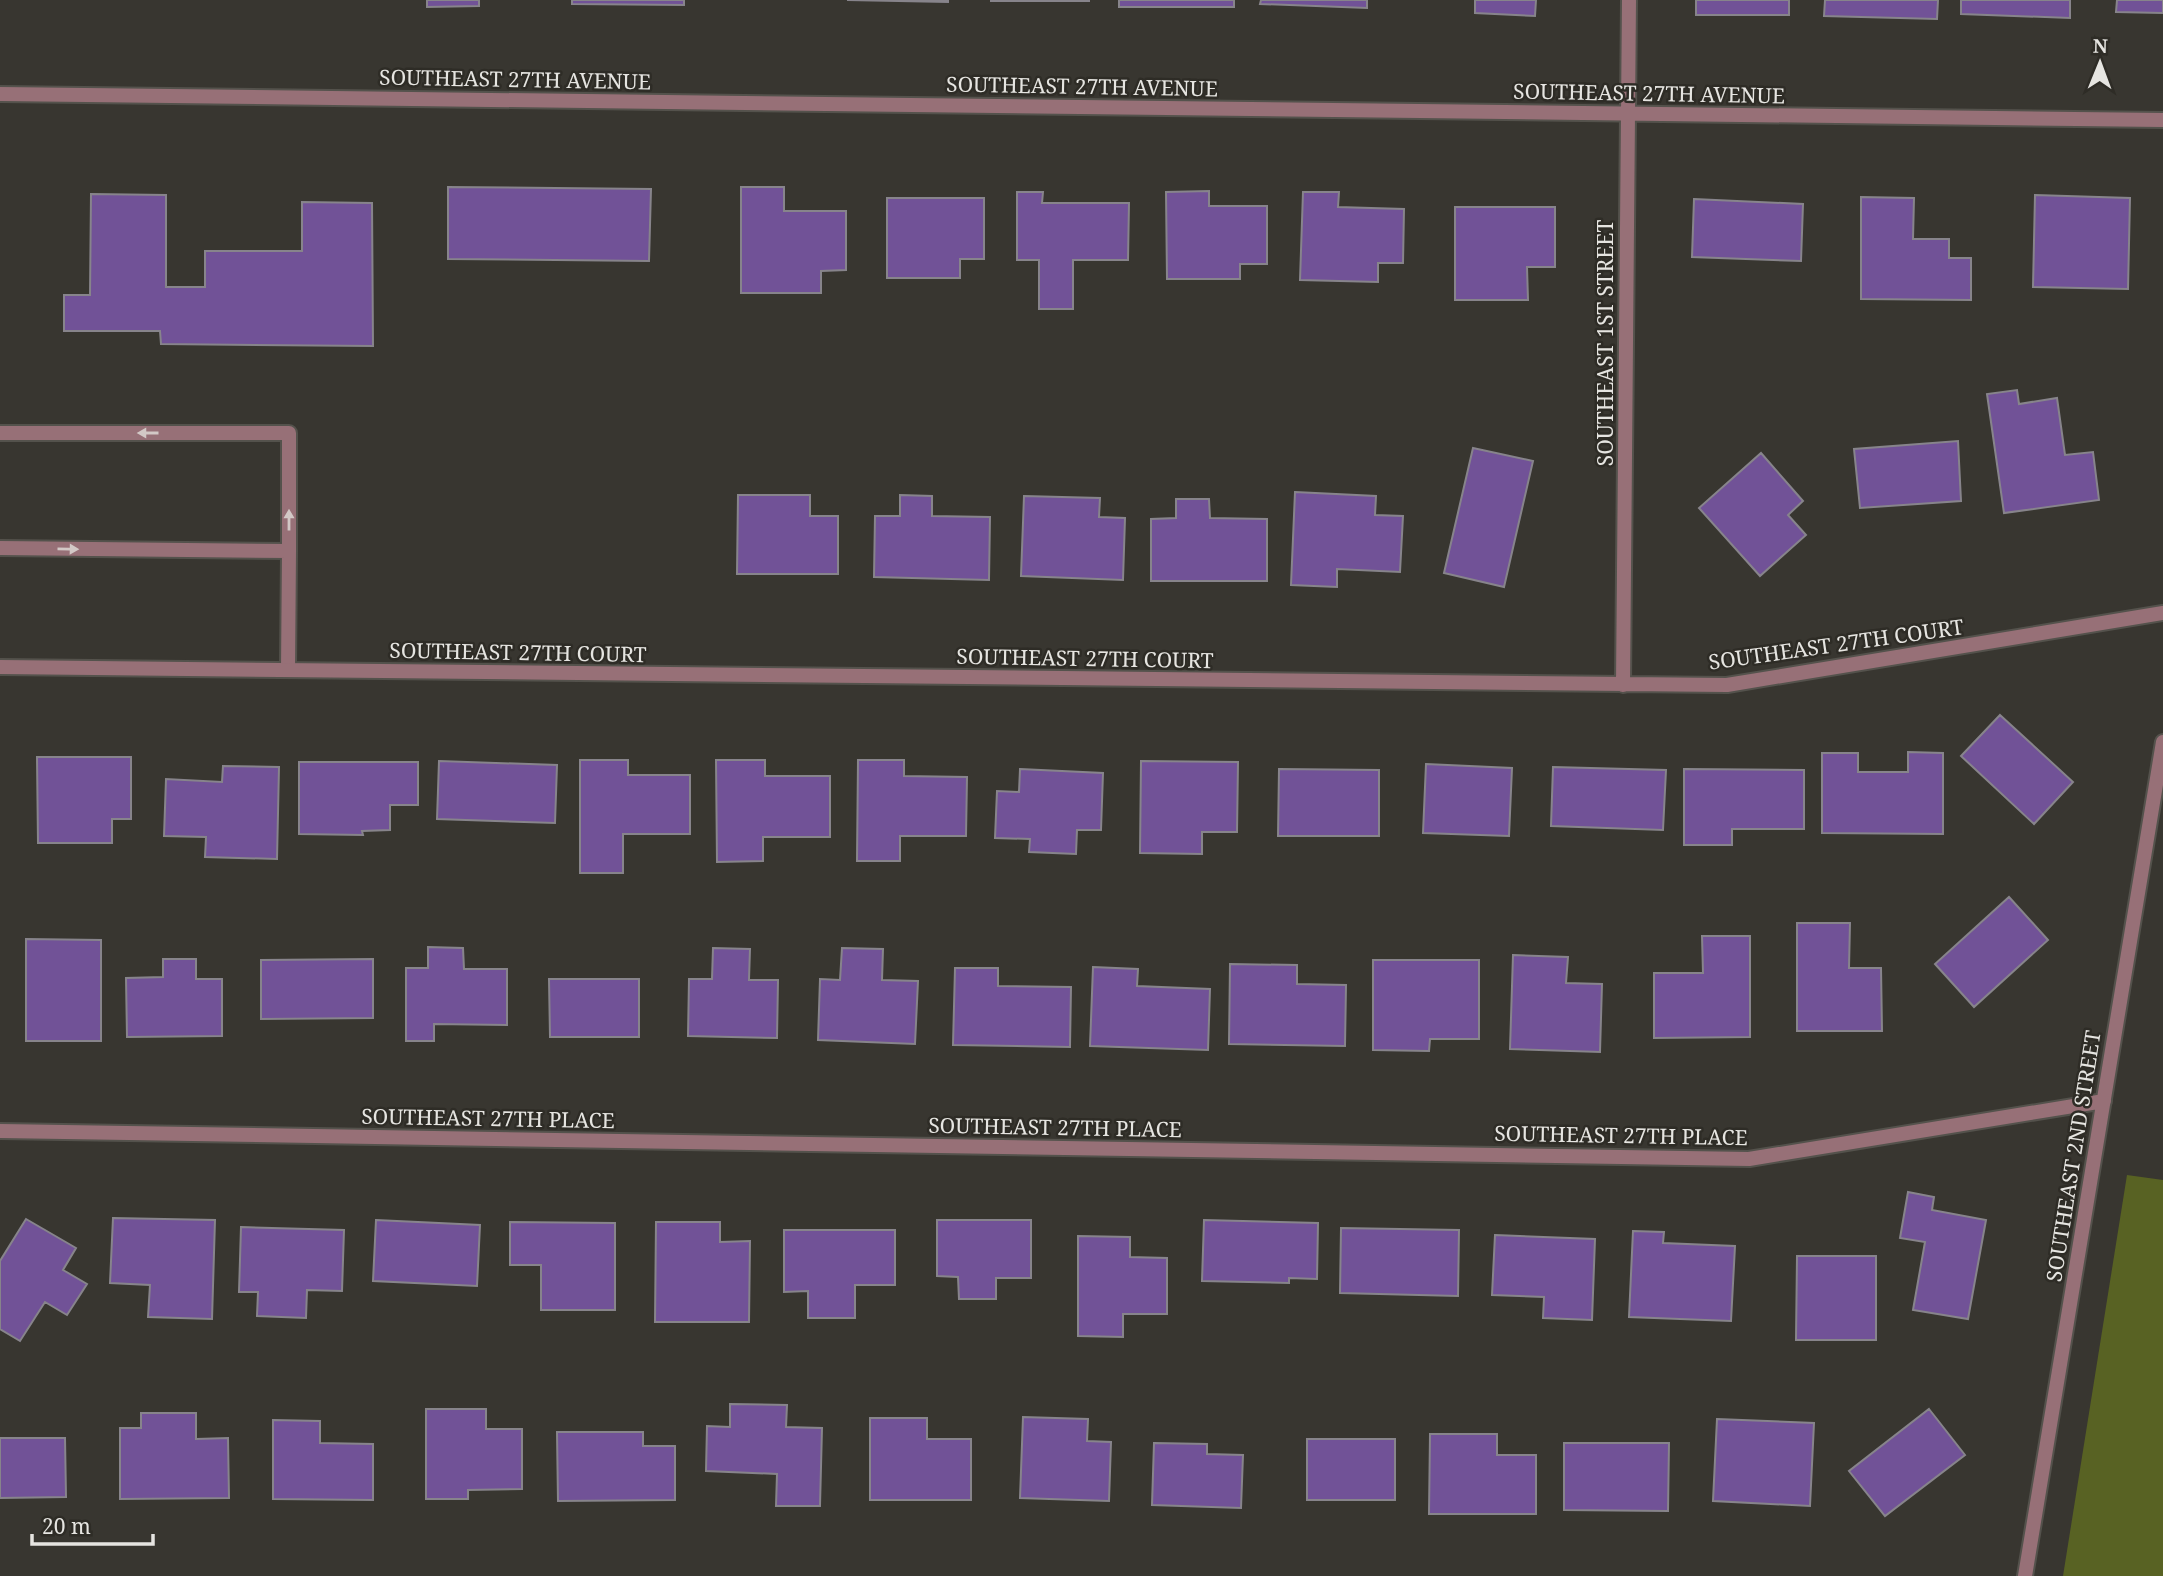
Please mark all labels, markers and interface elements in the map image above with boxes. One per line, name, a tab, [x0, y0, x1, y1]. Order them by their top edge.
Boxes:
north arrow	[2065, 28, 2135, 98]
text: N	[2093, 33, 2108, 59]
street label: SOUTHEAST 27TH AVENUE	[379, 63, 651, 95]
street label: SOUTHEAST 27TH AVENUE	[946, 70, 1218, 102]
street label: SOUTHEAST 27TH AVENUE	[1513, 77, 1785, 109]
street label: SOUTHEAST 1ST STREET	[1591, 220, 1619, 466]
one-way arrow	[137, 427, 159, 439]
one-way arrow	[283, 508, 295, 530]
one-way arrow	[57, 543, 79, 555]
street label: SOUTHEAST 27TH COURT	[1707, 612, 1965, 676]
street label: SOUTHEAST 27TH COURT	[389, 636, 647, 668]
street label: SOUTHEAST 27TH COURT	[956, 642, 1214, 674]
street label: SOUTHEAST 2ND STREET	[2039, 1028, 2107, 1284]
street label: SOUTHEAST 27TH PLACE	[361, 1102, 615, 1134]
street label: SOUTHEAST 27TH PLACE	[928, 1111, 1182, 1143]
street label: SOUTHEAST 27TH PLACE	[1494, 1119, 1748, 1151]
scale bar	[32, 1502, 152, 1546]
text: 20 m	[42, 1512, 91, 1540]

